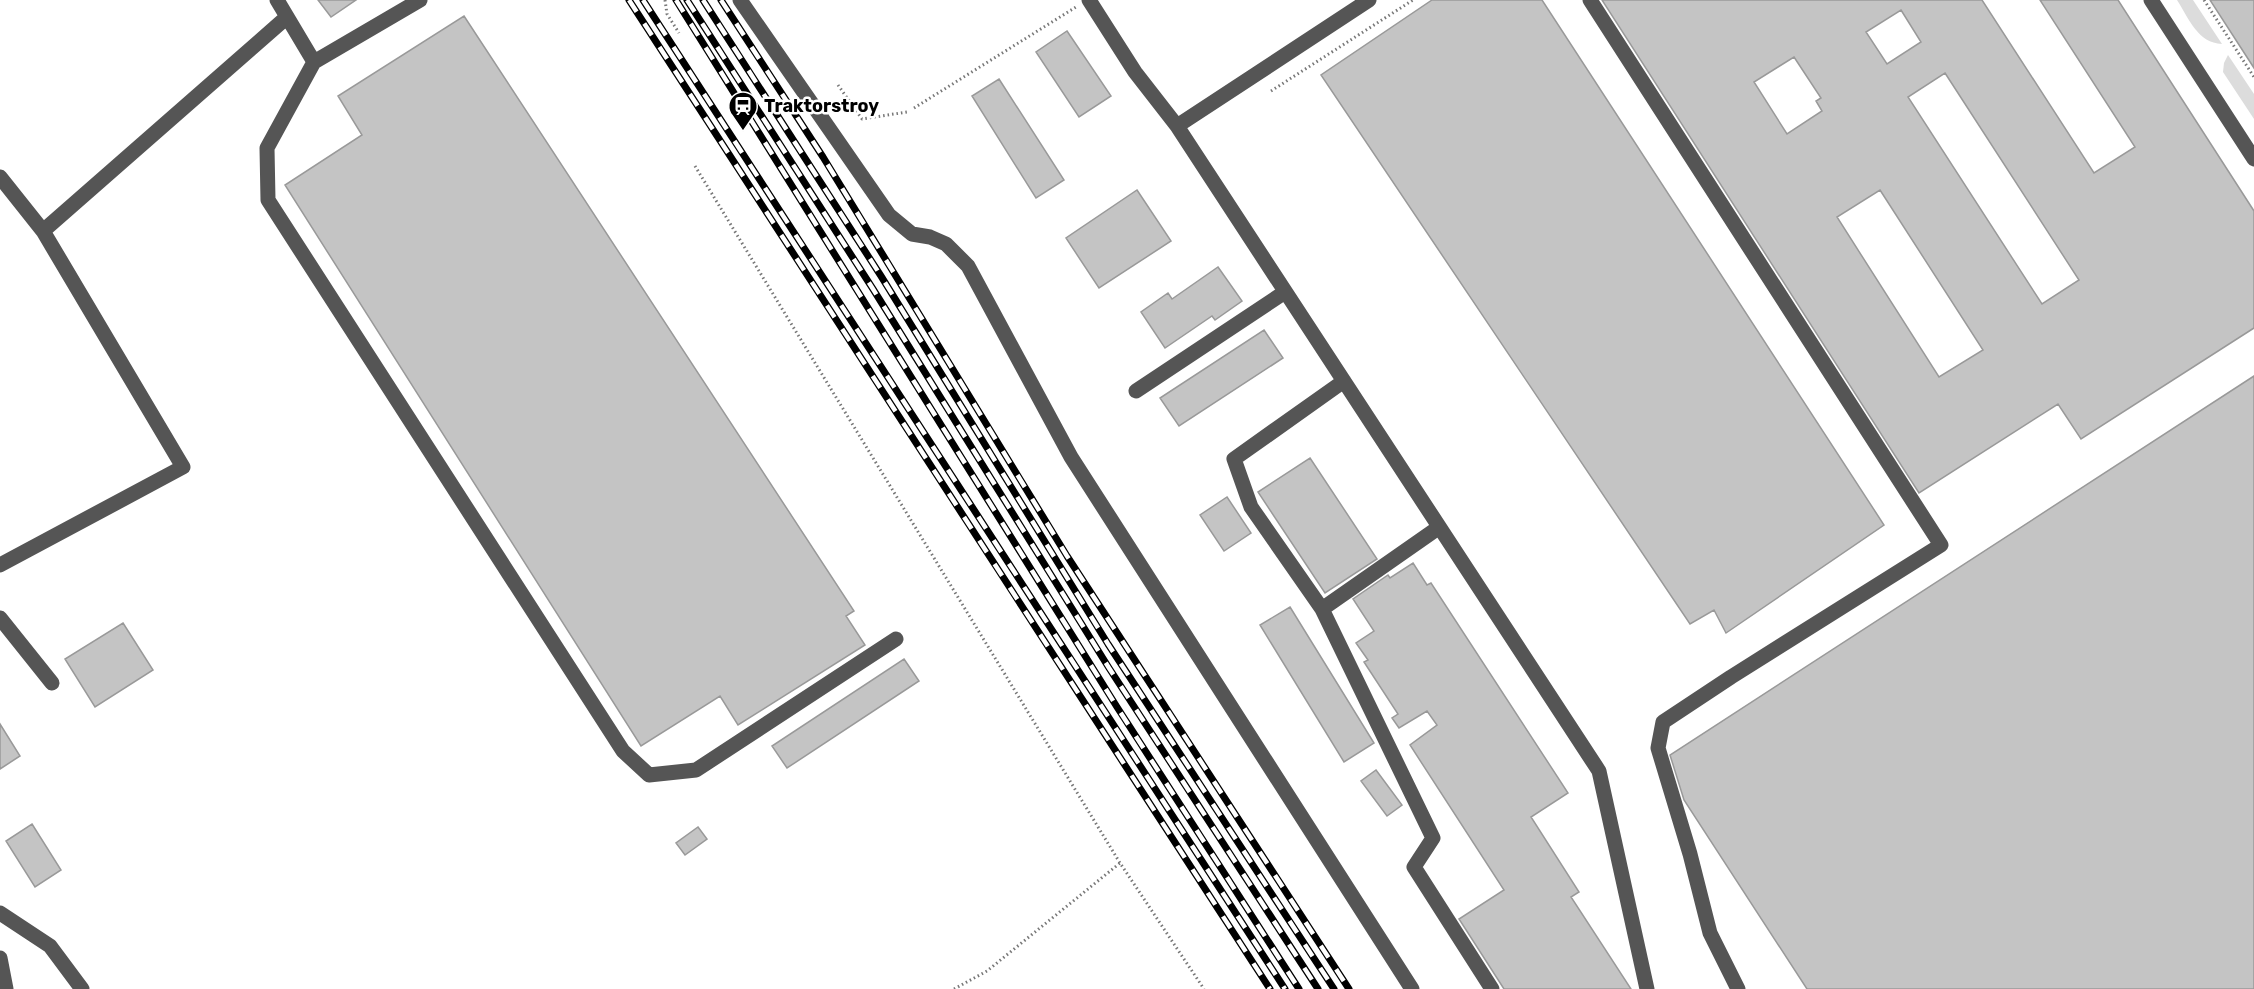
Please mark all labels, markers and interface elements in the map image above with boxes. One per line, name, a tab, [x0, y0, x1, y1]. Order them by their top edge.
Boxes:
station icon: Traktorstroy	[727, 90, 759, 132]
place label: Traktorstroy	[764, 95, 879, 117]

